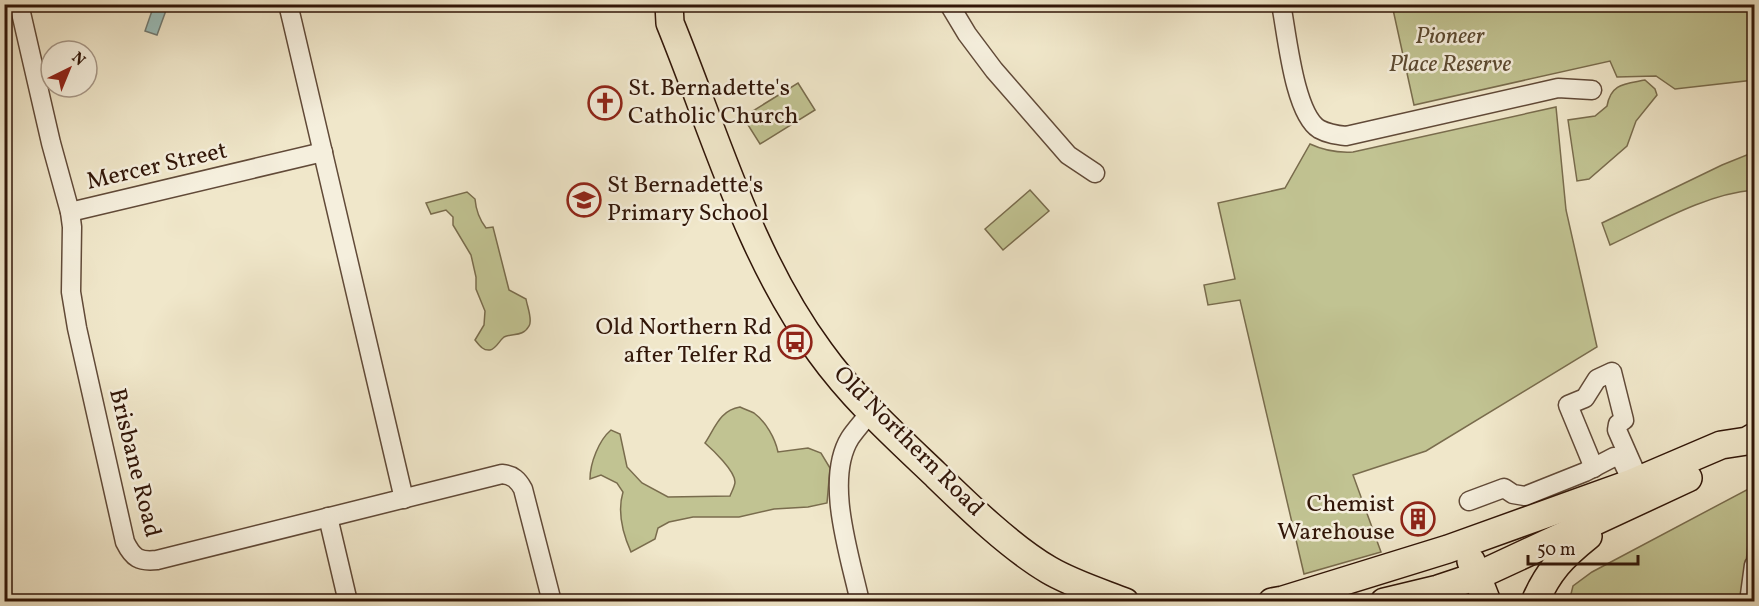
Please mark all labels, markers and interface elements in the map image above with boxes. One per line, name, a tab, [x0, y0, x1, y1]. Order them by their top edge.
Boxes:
park label: Pioneer Place Reserve	[1389, 20, 1511, 82]
north arrow	[39, 39, 99, 99]
text: N	[66, 47, 90, 72]
place label: St. Bernadette's Catholic Church	[628, 72, 798, 134]
church icon: St. Bernadette's Catholic Church	[587, 85, 623, 121]
street label: Mercer Street	[83, 134, 231, 200]
place label: St Bernadette's Primary School	[607, 169, 769, 231]
school or university icon: St Bernadette's Primary School	[566, 182, 602, 218]
place label: Old Northern Rd after Telfer Rd	[596, 311, 772, 373]
bus stop icon: Old Northern Rd after Telfer Rd	[777, 324, 813, 360]
street label: Old Northern Road	[825, 359, 991, 525]
street label: Brisbane Road	[99, 385, 169, 541]
place label: Chemist Warehouse	[1277, 488, 1395, 550]
building icon: Chemist Warehouse	[1400, 501, 1436, 537]
scale bar	[1528, 528, 1638, 566]
text: 50 m	[1537, 538, 1576, 563]

